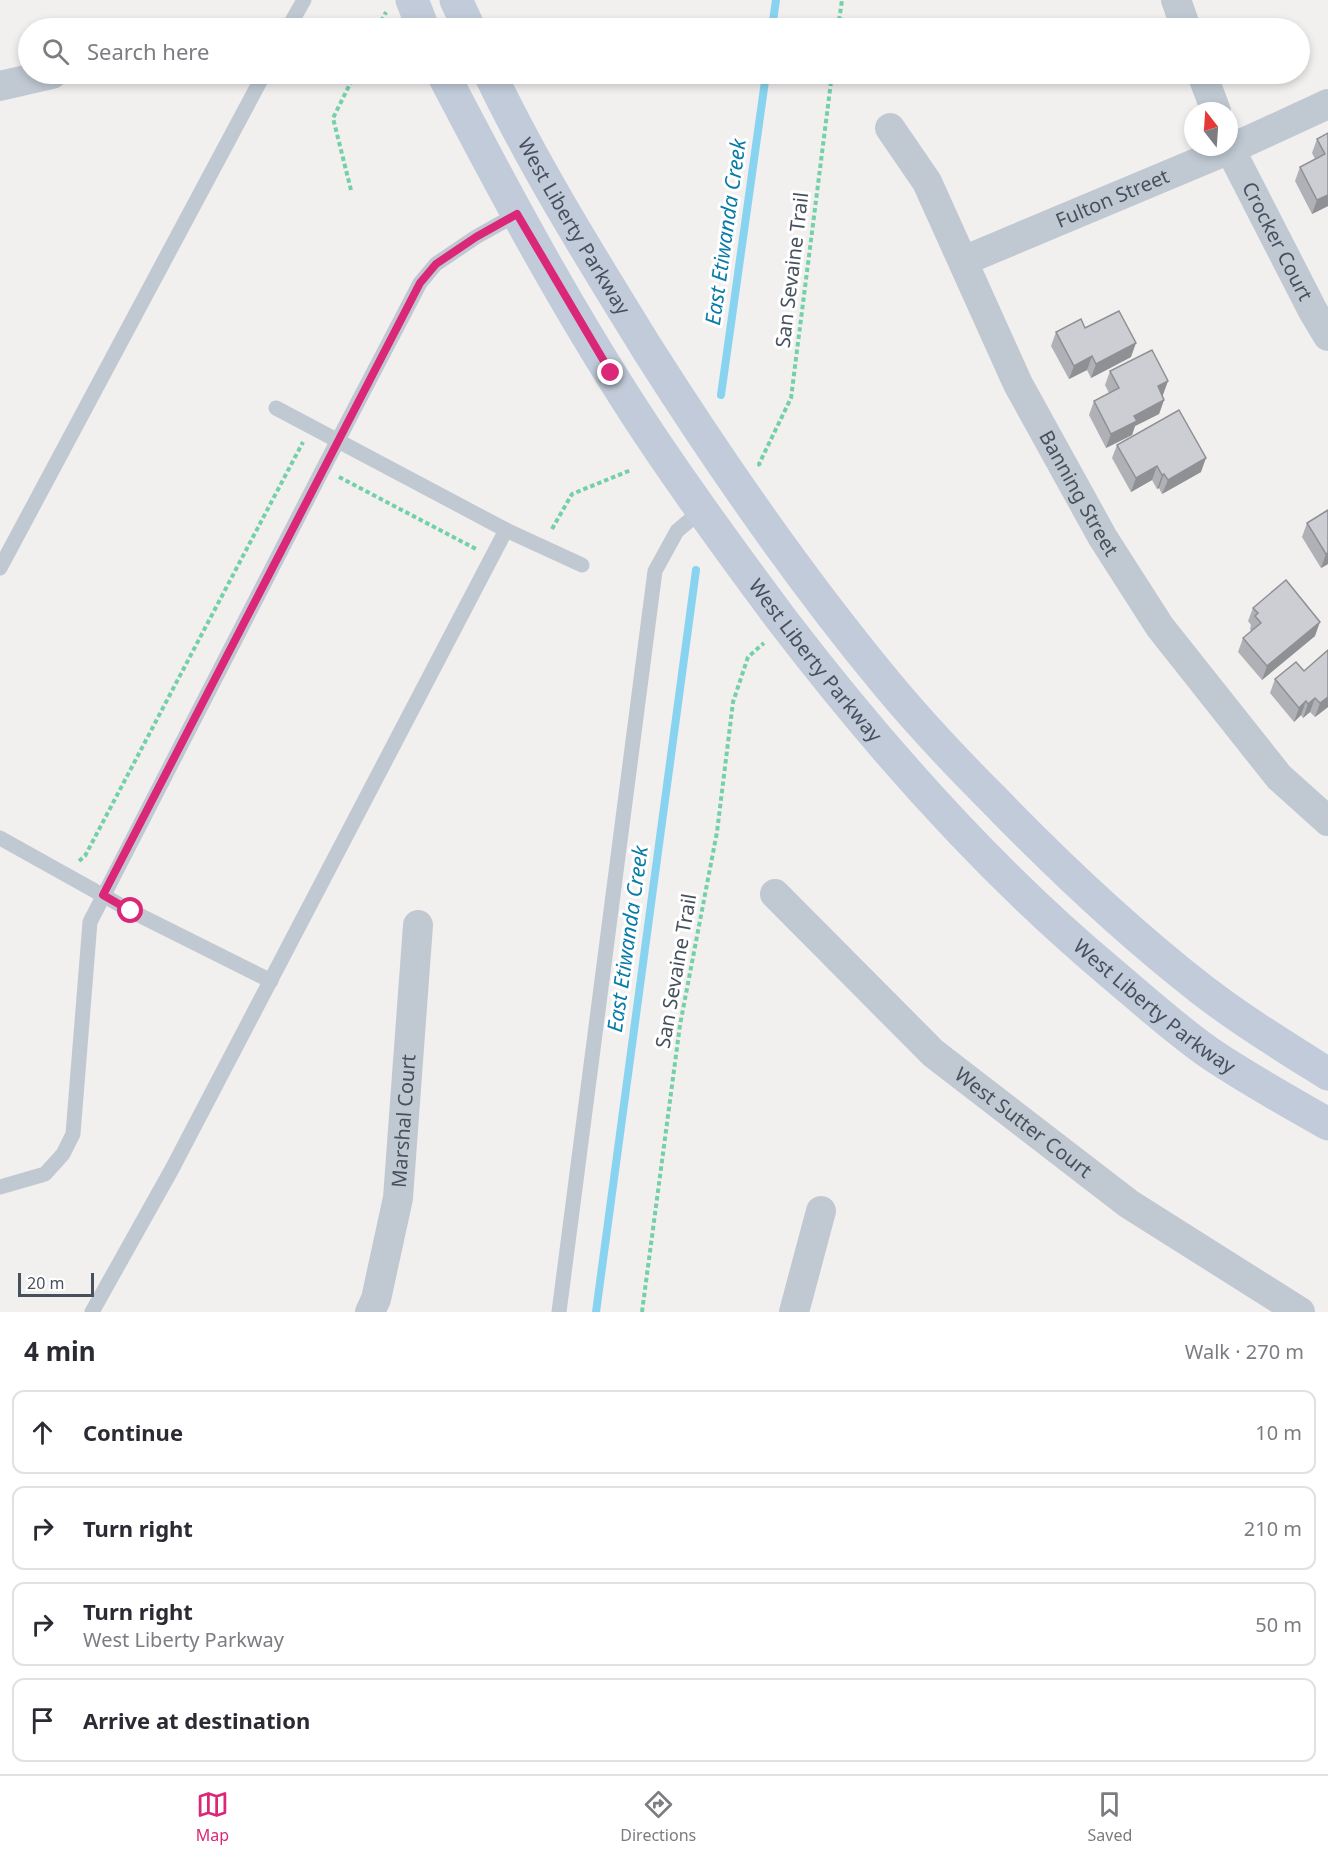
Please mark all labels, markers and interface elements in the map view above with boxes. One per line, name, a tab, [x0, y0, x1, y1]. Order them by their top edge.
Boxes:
search box	[18, 18, 1310, 84]
icon: search	[39, 35, 72, 68]
text: Search here	[87, 36, 209, 66]
north arrow	[1184, 102, 1238, 156]
street label: West Liberty Parkway	[512, 133, 637, 320]
water label: East Etiwanda Creek	[698, 135, 752, 327]
street label: Fulton Street	[1051, 162, 1173, 234]
street label: Crocker Court	[1236, 177, 1319, 305]
street label: San Sevaine Trail	[769, 191, 814, 349]
route end	[597, 359, 623, 385]
street label: Banning Street	[1033, 425, 1125, 561]
street label: West Liberty Parkway	[743, 573, 889, 748]
water label: East Etiwanda Creek	[600, 842, 654, 1034]
street label: San Sevaine Trail	[649, 891, 702, 1050]
route start	[117, 897, 143, 923]
street label: West Liberty Parkway	[1068, 933, 1241, 1080]
street label: Marshal Court	[385, 1053, 422, 1189]
street label: West Sutter Court	[949, 1061, 1098, 1184]
scale bar	[18, 1270, 94, 1298]
text: 20 m	[27, 1272, 64, 1294]
text: 4 min	[24, 1333, 96, 1369]
text: Walk · 270 m	[1185, 1338, 1304, 1365]
icon: ahead	[26, 1416, 59, 1449]
text: Continue	[83, 1417, 183, 1447]
text: 10 m	[1255, 1419, 1302, 1446]
icon: right	[26, 1512, 59, 1545]
text: Turn right	[83, 1513, 193, 1543]
text: 210 m	[1244, 1515, 1302, 1542]
text: Turn right	[83, 1596, 193, 1626]
icon: right	[26, 1608, 59, 1641]
text: 50 m	[1255, 1611, 1302, 1638]
text: West Liberty Parkway	[83, 1626, 284, 1653]
icon: arrive	[26, 1704, 59, 1737]
text: Arrive at destination	[83, 1705, 310, 1735]
tab: Map	[196, 1788, 229, 1846]
tab: Directions	[620, 1788, 696, 1846]
tab: Saved	[1088, 1788, 1132, 1846]

